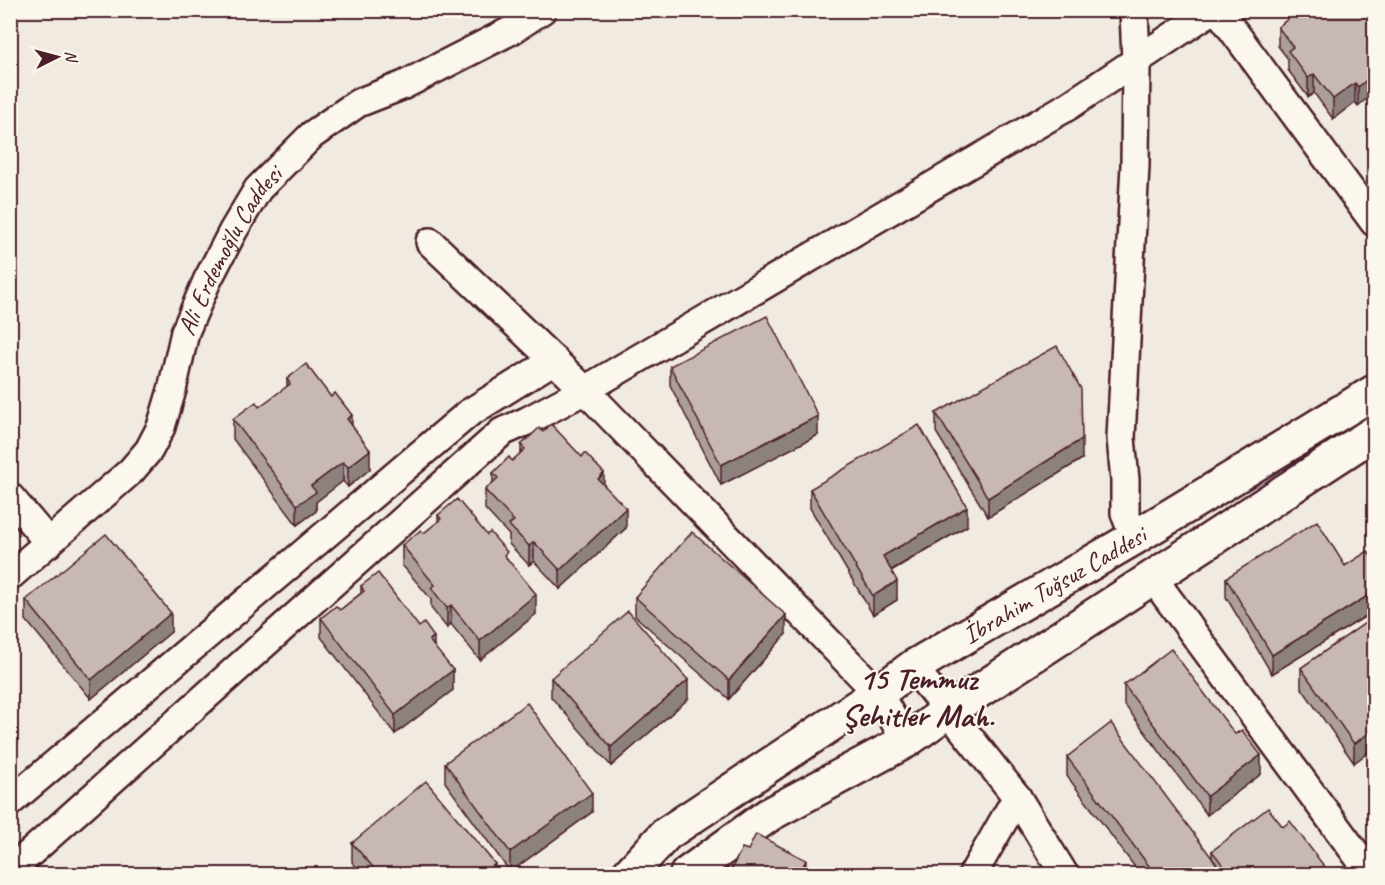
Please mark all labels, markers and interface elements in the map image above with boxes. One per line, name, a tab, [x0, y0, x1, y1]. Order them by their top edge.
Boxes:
north arrow	[27, 27, 87, 87]
text: N	[60, 50, 82, 65]
street label: Ali Erdemoğlu Caddesi	[169, 156, 291, 340]
street label: İbrahim Tuğsuz Caddesi	[956, 517, 1155, 651]
district label: 15 Temmuz Şehitler Mah.	[842, 658, 995, 736]

